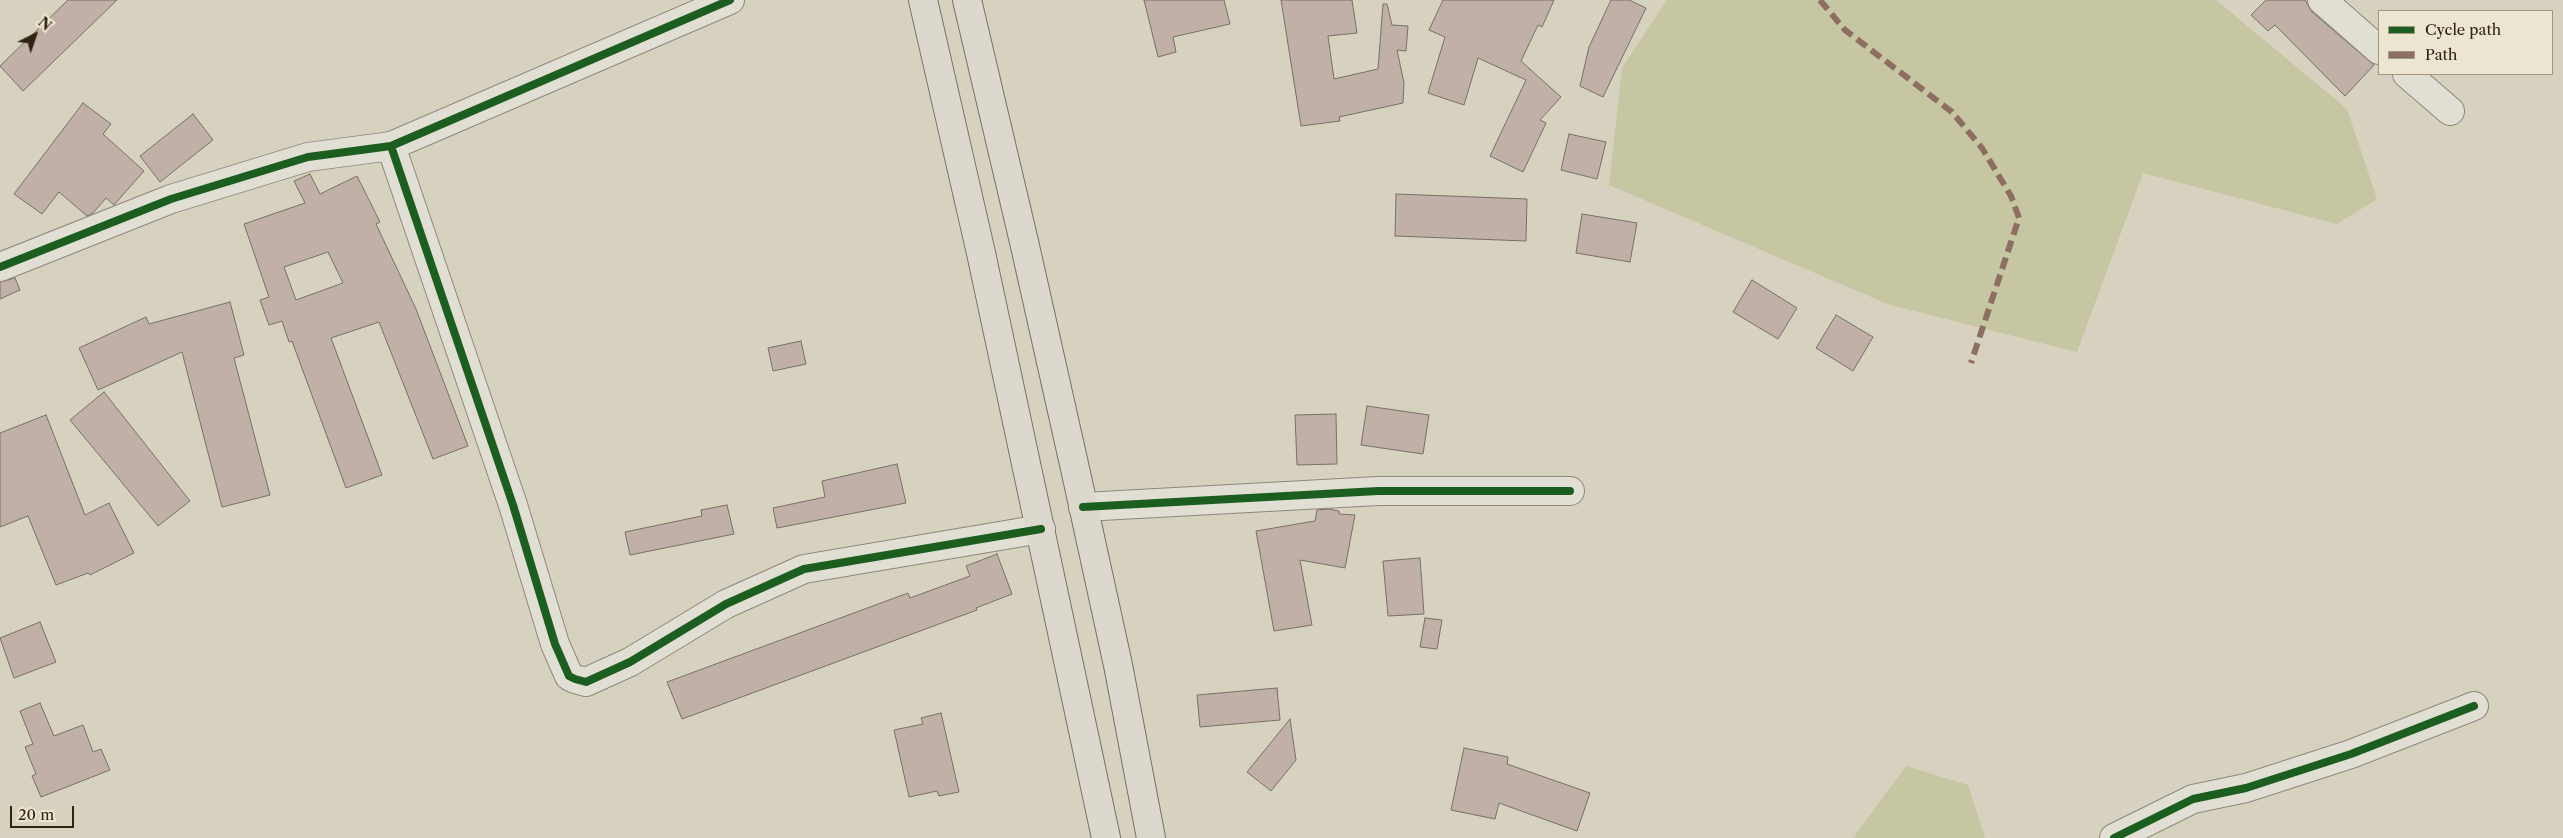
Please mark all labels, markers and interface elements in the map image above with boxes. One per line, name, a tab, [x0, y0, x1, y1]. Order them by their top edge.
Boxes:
north arrow	[10, 10, 60, 60]
legend	[2378, 10, 2553, 75]
text: N	[34, 13, 55, 34]
text: Cycle path	[2425, 20, 2501, 39]
text: Path	[2425, 45, 2457, 64]
scale bar	[12, 796, 76, 828]
text: 20 m	[18, 805, 54, 824]

